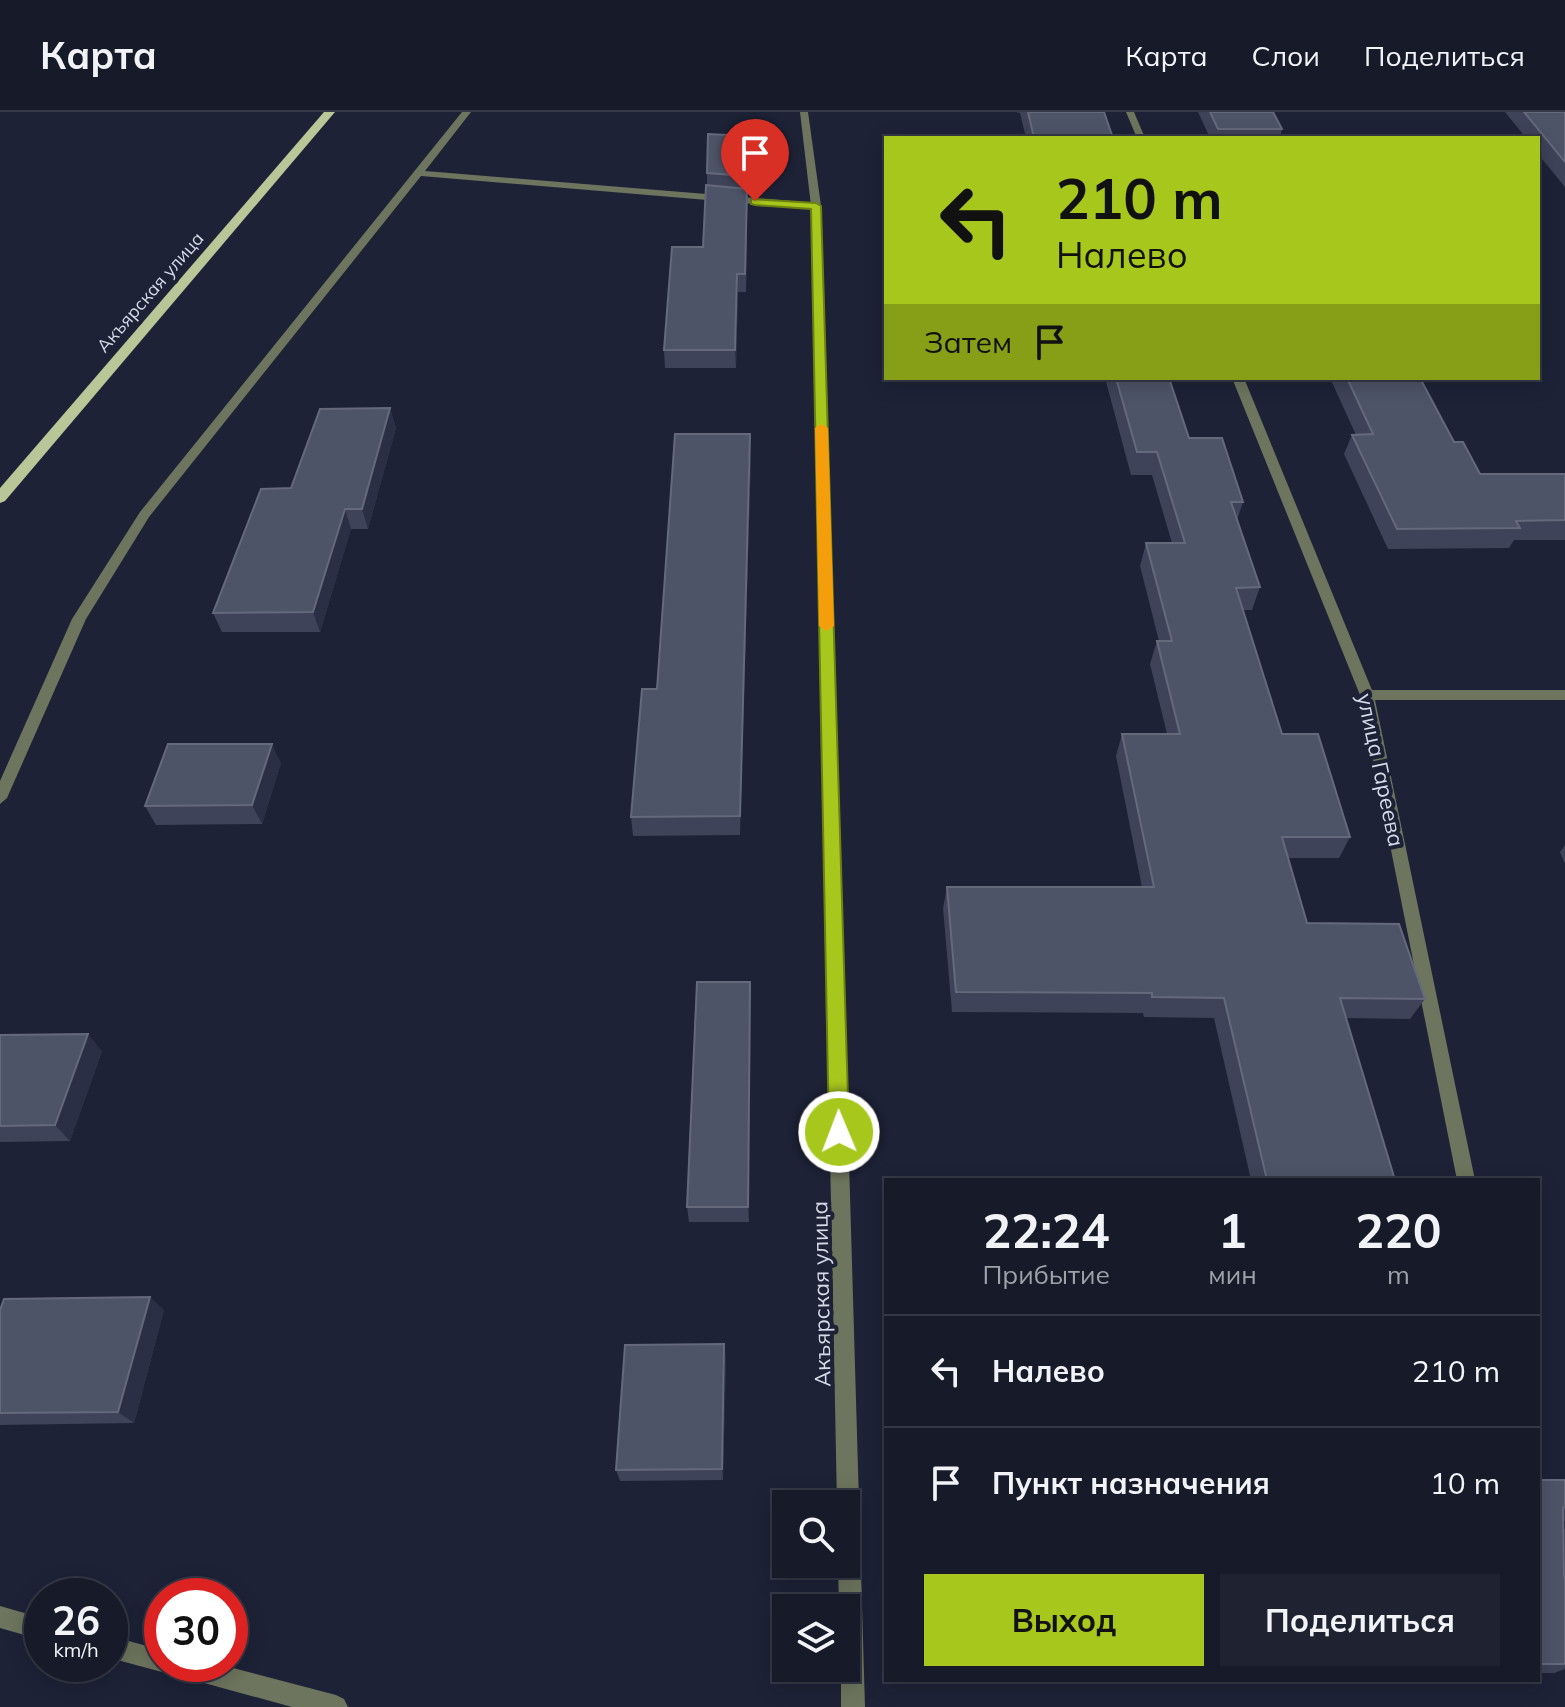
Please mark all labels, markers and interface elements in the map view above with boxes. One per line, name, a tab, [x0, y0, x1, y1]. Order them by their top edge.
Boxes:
text: Карта	[40, 31, 157, 79]
text: Карта	[1125, 38, 1208, 73]
text: Слои	[1252, 38, 1320, 73]
text: Поделиться	[1364, 38, 1525, 73]
pin	[721, 119, 789, 201]
icon: arrive	[733, 131, 777, 175]
text: 210 m	[1056, 163, 1223, 233]
icon: left	[924, 168, 1028, 272]
street label: Акъярская улица	[91, 227, 209, 357]
text: Налево	[1056, 232, 1188, 277]
icon: arrive	[1028, 320, 1072, 364]
text: Затем	[924, 323, 1012, 361]
street label: улица Гареева	[1351, 691, 1411, 849]
position arrow	[797, 1090, 881, 1174]
text: 22:24	[983, 1200, 1110, 1260]
text: 1	[1218, 1200, 1247, 1260]
text: 220	[1355, 1200, 1442, 1260]
street label: Акъярская улица	[805, 1201, 837, 1387]
text: Прибытие	[982, 1258, 1110, 1291]
text: мин	[1208, 1258, 1257, 1291]
text: m	[1387, 1258, 1410, 1291]
icon: left	[924, 1349, 968, 1393]
text: Налево	[992, 1352, 1105, 1390]
text: 210 m	[1412, 1352, 1500, 1390]
icon: arrive	[924, 1461, 968, 1505]
text: Пункт назначения	[992, 1464, 1270, 1502]
text: 10 m	[1430, 1464, 1500, 1502]
map controls	[772, 1490, 860, 1682]
button: search	[772, 1490, 860, 1578]
button: Выход	[924, 1574, 1204, 1666]
button: Поделиться	[1220, 1574, 1500, 1666]
speed limit sign: 30	[144, 1578, 248, 1682]
button: layers	[772, 1594, 860, 1682]
text: 26	[52, 1595, 100, 1645]
text: km/h	[53, 1637, 99, 1662]

